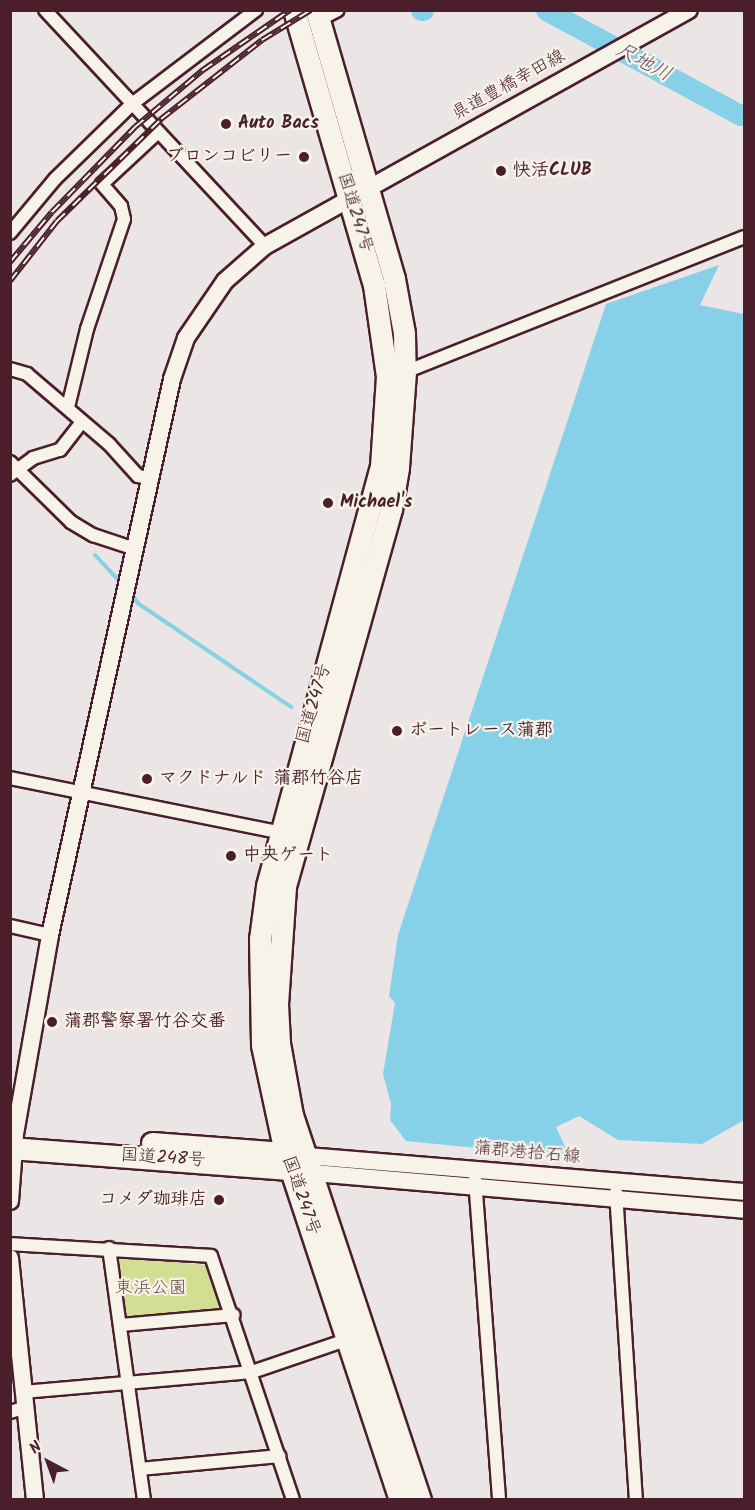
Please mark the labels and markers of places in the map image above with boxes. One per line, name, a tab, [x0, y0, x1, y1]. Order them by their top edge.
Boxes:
place label: Auto Bacs	[238, 113, 319, 135]
marker: Auto Bacs	[219, 117, 233, 131]
place label: ブロンコビリー	[166, 146, 292, 168]
marker: ブロンコビリー	[297, 150, 311, 164]
place label: 快活CLUB	[513, 160, 592, 182]
marker: 快活CLUB	[494, 164, 508, 178]
place label: Michael's	[340, 492, 412, 514]
marker: Michael's	[321, 496, 335, 510]
place label: ボートレース蒲郡	[409, 720, 554, 742]
marker: ボートレース蒲郡	[390, 724, 404, 738]
place label: マクドナルド 蒲郡竹谷店	[159, 768, 364, 790]
marker: マクドナルド 蒲郡竹谷店	[140, 772, 154, 786]
place label: 中央ゲート	[243, 845, 333, 867]
marker: 中央ゲート	[224, 849, 238, 863]
place label: 蒲郡警察署竹谷交番	[64, 1011, 226, 1033]
marker: 蒲郡警察署竹谷交番	[45, 1015, 59, 1029]
place label: コメダ珈琲店	[99, 1189, 207, 1211]
marker: コメダ珈琲店	[212, 1193, 226, 1207]

